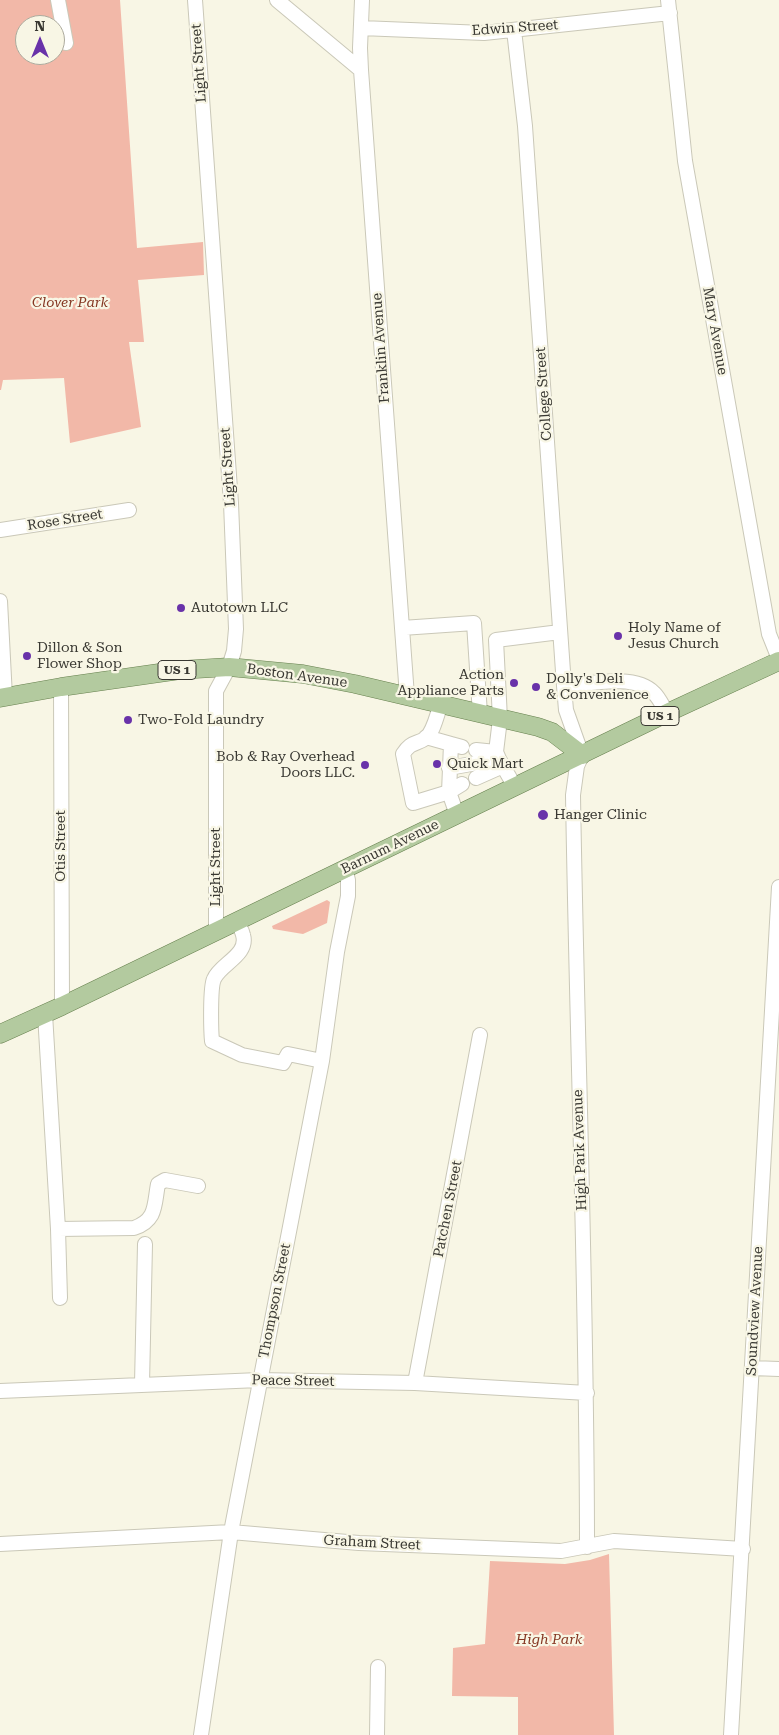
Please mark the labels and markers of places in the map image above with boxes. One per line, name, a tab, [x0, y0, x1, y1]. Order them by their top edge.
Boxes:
place label: Autotown LLC	[191, 600, 288, 616]
marker: Autotown LLC	[175, 602, 187, 614]
place label: Holy Name of Jesus Church	[628, 620, 721, 652]
marker: Holy Name of Jesus Church	[612, 630, 624, 642]
place label: Dillon & Son Flower Shop	[37, 640, 123, 672]
marker: Dillon & Son Flower Shop	[21, 650, 33, 662]
place label: Action Appliance Parts	[397, 667, 504, 700]
place label: Dolly's Deli & Convenience	[546, 671, 649, 704]
marker: Action Appliance Parts	[508, 677, 520, 689]
marker: Dolly's Deli & Convenience	[530, 681, 542, 693]
place label: Two-Fold Laundry	[138, 712, 264, 728]
marker: Two-Fold Laundry	[122, 714, 134, 726]
place label: Bob & Ray Overhead Doors LLC.	[216, 749, 355, 782]
place label: Quick Mart	[447, 756, 524, 772]
marker: Quick Mart	[431, 758, 443, 770]
marker: Bob & Ray Overhead Doors LLC.	[359, 759, 371, 771]
place label: Hanger Clinic	[554, 807, 647, 823]
marker: Hanger Clinic	[536, 808, 550, 822]

